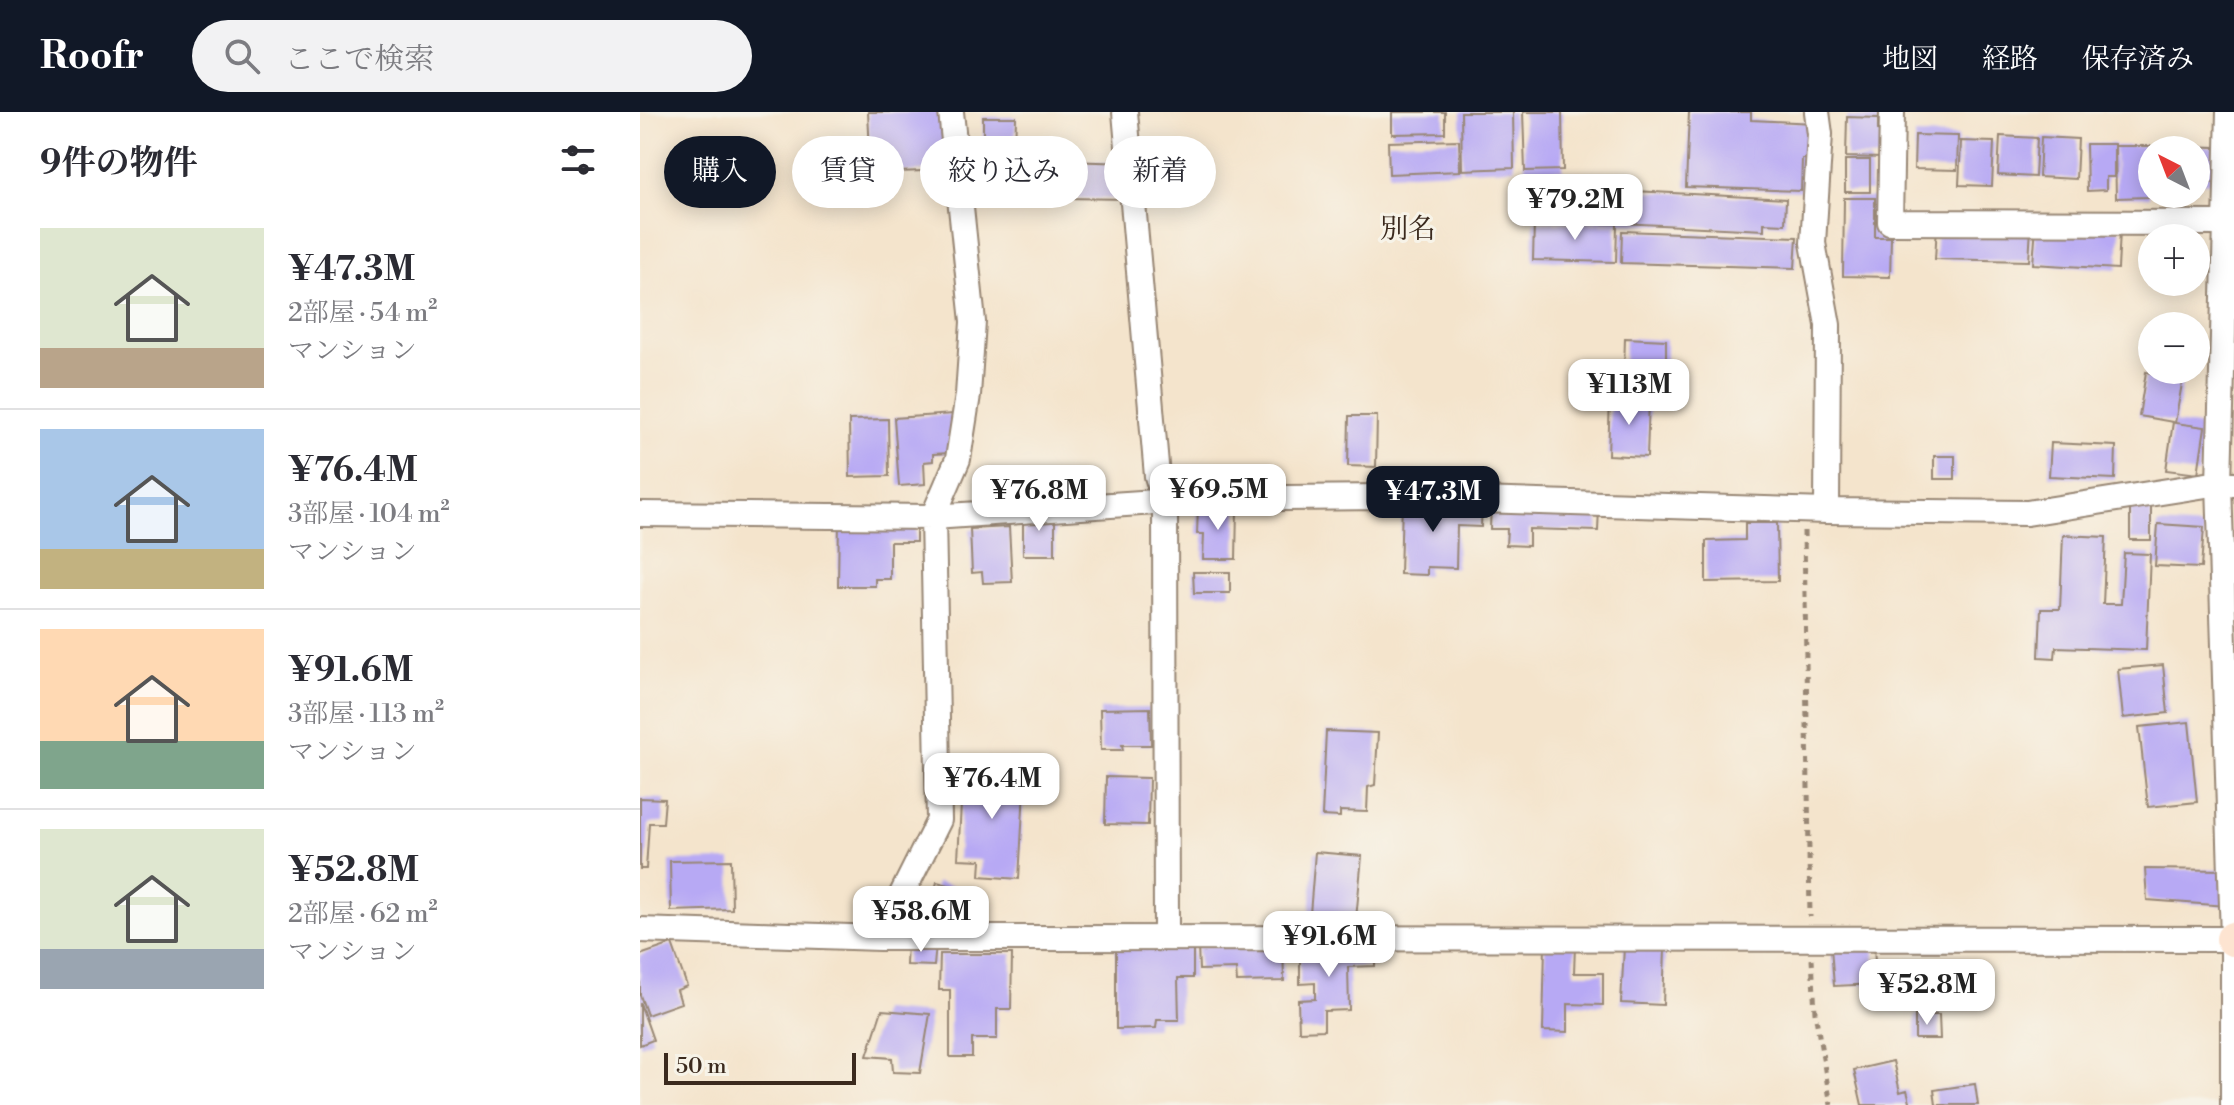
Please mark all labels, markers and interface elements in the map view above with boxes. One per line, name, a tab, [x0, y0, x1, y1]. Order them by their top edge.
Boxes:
search box	[192, 20, 752, 92]
text: Roofr	[40, 33, 144, 80]
icon: search	[220, 34, 264, 78]
text: ここで検索	[284, 41, 434, 79]
text: 地図	[1882, 42, 1938, 77]
text: 経路	[1982, 42, 2038, 77]
text: 保存済み	[2082, 42, 2194, 77]
chip: 購入	[664, 136, 776, 208]
chip: 賃貸	[792, 136, 904, 208]
chip: 絞り込み	[920, 136, 1088, 208]
chip: 新着	[1104, 136, 1216, 208]
north arrow	[2138, 136, 2210, 208]
map controls	[2138, 136, 2210, 384]
icon: filters	[556, 138, 600, 182]
text: 9件の物件	[40, 143, 197, 185]
pin: ¥79.2M	[1510, 174, 1640, 242]
text: ¥79.2M	[1526, 184, 1624, 216]
district label: 別名	[1380, 212, 1436, 247]
button: +	[2138, 224, 2210, 296]
text: ¥47.3M	[288, 249, 415, 291]
icon: home	[104, 260, 200, 356]
text: 2部屋 · 54 m²	[288, 297, 437, 329]
button: −	[2138, 312, 2210, 384]
text: マンション	[288, 335, 417, 367]
pin: ¥113M	[1573, 359, 1685, 427]
text: ¥113M	[1586, 369, 1672, 401]
text: ¥76.4M	[288, 450, 418, 492]
icon: home	[104, 461, 200, 557]
pin: ¥69.5M	[1153, 464, 1283, 532]
pin: ¥76.8M	[974, 465, 1104, 533]
pin: ¥47.3M	[1368, 466, 1498, 534]
text: ¥69.5M	[1168, 474, 1268, 506]
text: ¥76.8M	[990, 475, 1088, 507]
text: ¥47.3M	[1384, 476, 1482, 508]
text: 3部屋 · 104 m²	[288, 498, 450, 530]
text: マンション	[288, 536, 417, 568]
text: ¥91.6M	[288, 650, 413, 692]
icon: home	[104, 661, 200, 757]
text: 3部屋 · 113 m²	[288, 698, 444, 730]
text: マンション	[288, 736, 417, 768]
pin: ¥76.4M	[927, 753, 1057, 821]
text: ¥76.4M	[942, 763, 1042, 795]
text: ¥52.8M	[288, 850, 419, 892]
icon: home	[104, 861, 200, 957]
pin: ¥58.6M	[856, 886, 986, 954]
text: ¥58.6M	[871, 896, 971, 928]
text: 2部屋 · 62 m²	[288, 898, 438, 930]
pin: ¥91.6M	[1264, 911, 1394, 979]
text: ¥91.6M	[1281, 921, 1377, 953]
text: マンション	[288, 936, 417, 968]
pin: ¥52.8M	[1862, 959, 1992, 1027]
text: ¥52.8M	[1877, 969, 1977, 1001]
scale bar	[664, 1049, 856, 1085]
text: 50 m	[676, 1053, 727, 1080]

